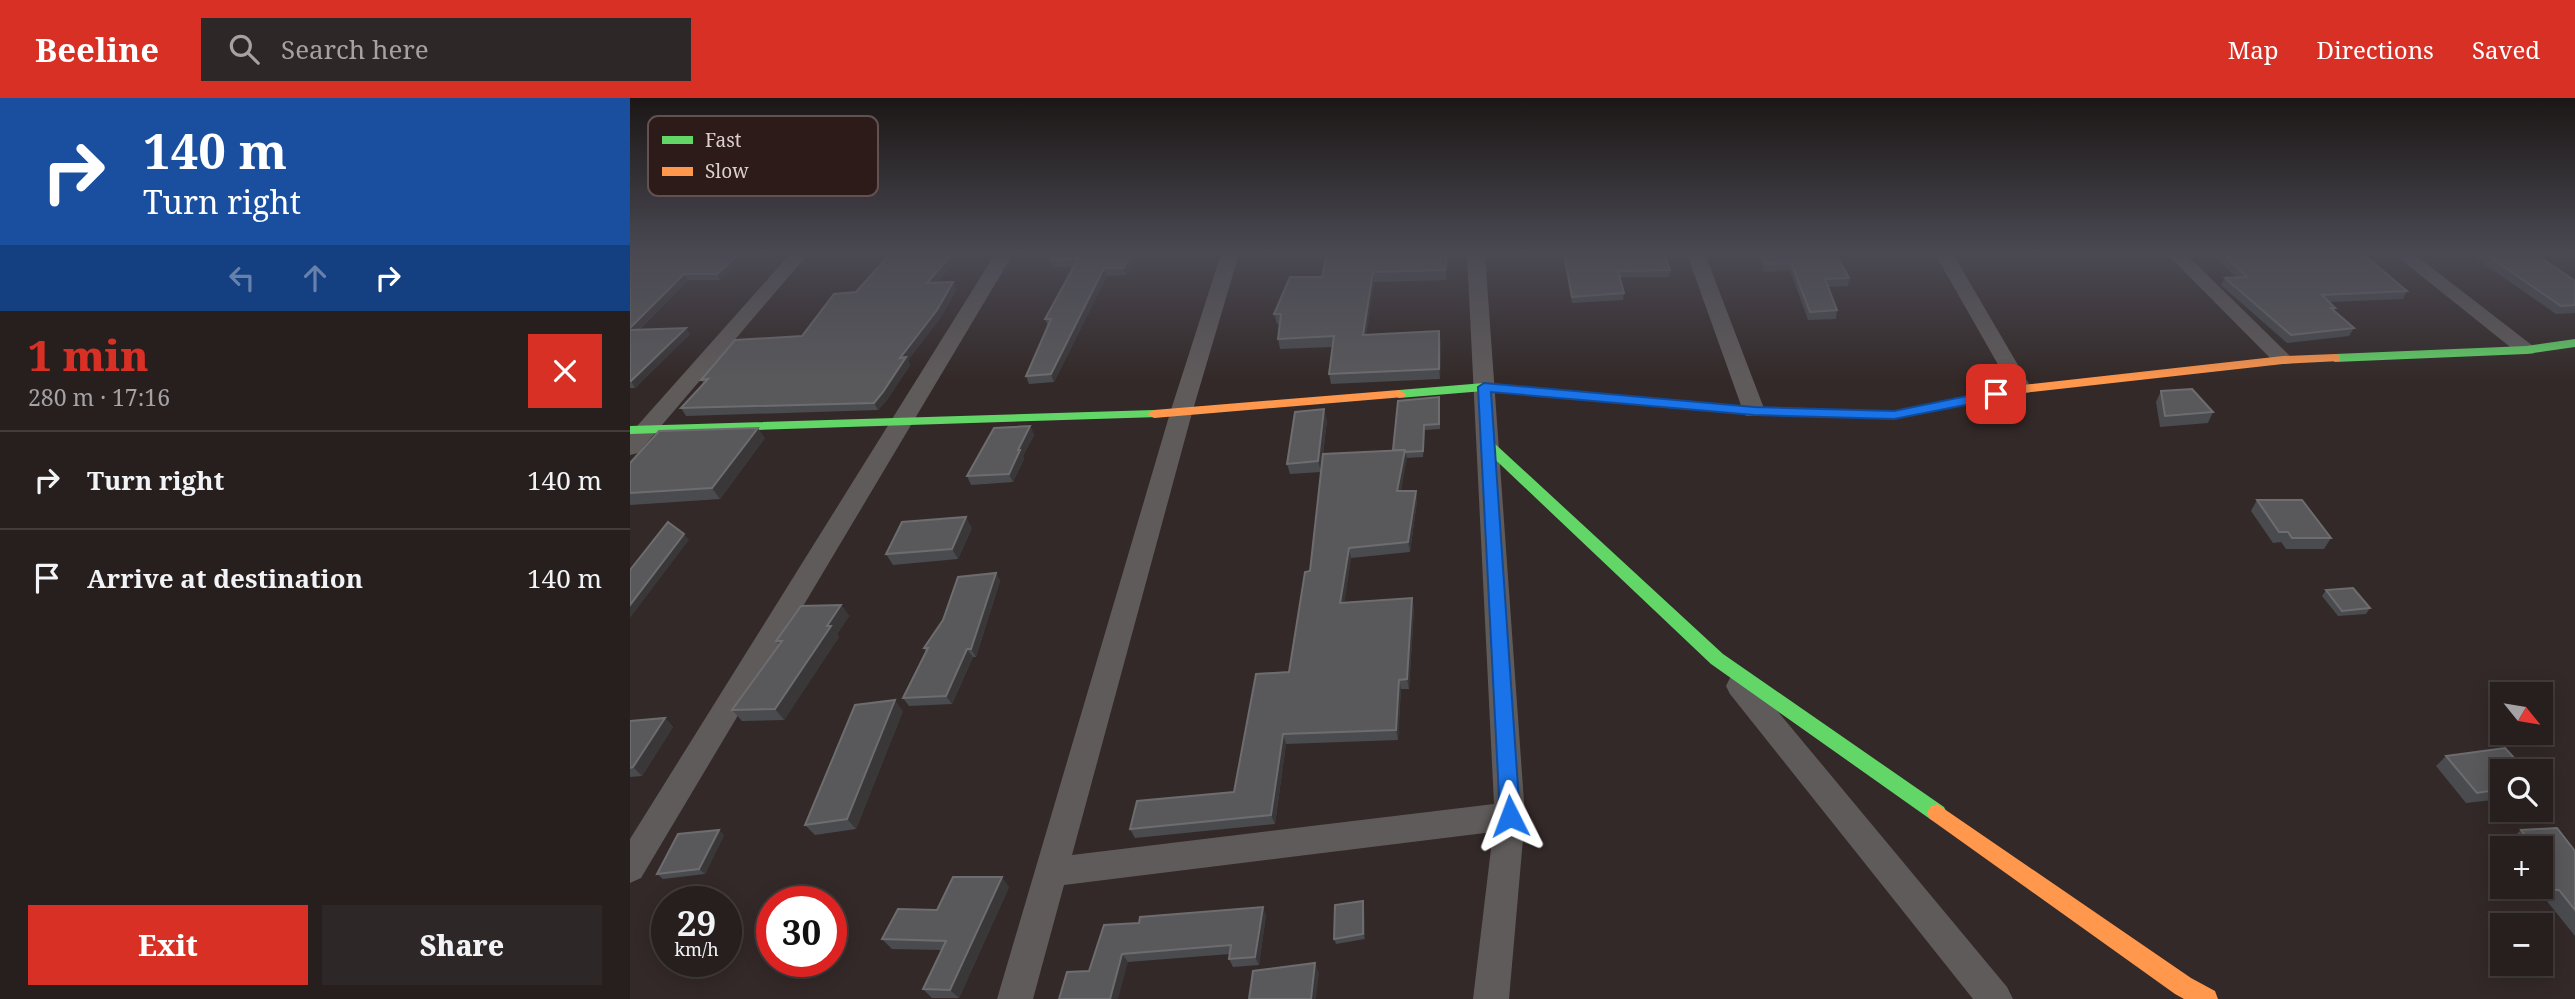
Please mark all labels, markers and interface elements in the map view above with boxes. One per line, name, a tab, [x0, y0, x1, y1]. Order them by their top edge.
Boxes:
search box	[201, 18, 691, 81]
text: Beeline	[35, 27, 159, 72]
icon: search	[225, 30, 263, 68]
text: Search here	[281, 31, 429, 67]
text: Map	[2228, 33, 2279, 66]
text: Directions	[2317, 33, 2434, 66]
text: Saved	[2472, 33, 2540, 66]
legend	[648, 116, 878, 196]
text: 140 m	[143, 117, 287, 183]
icon: right	[28, 126, 119, 217]
text: Fast	[705, 127, 742, 153]
text: Slow	[705, 158, 749, 184]
text: Turn right	[143, 180, 301, 223]
icon: left	[223, 259, 261, 297]
icon: ahead	[296, 259, 334, 297]
icon: right	[369, 259, 407, 297]
text: 1 min	[28, 326, 149, 383]
button: close	[528, 334, 602, 408]
pin	[1966, 364, 2026, 424]
icon: arrive	[1977, 375, 2015, 413]
text: 280 m · 17:16	[28, 381, 170, 413]
icon: right	[28, 461, 66, 499]
text: Turn right	[87, 462, 224, 498]
text: 140 m	[527, 462, 602, 498]
icon: arrive	[28, 559, 66, 597]
text: Arrive at destination	[87, 560, 363, 596]
text: 140 m	[527, 560, 602, 596]
north arrow	[2490, 682, 2553, 746]
map controls	[2490, 682, 2553, 976]
button: search	[2490, 759, 2553, 822]
position arrow	[1473, 779, 1547, 853]
button: +	[2490, 836, 2553, 899]
speed limit sign: 30	[756, 886, 847, 977]
text: 29	[677, 899, 716, 946]
button: Exit	[28, 905, 308, 985]
button: Share	[322, 905, 602, 985]
button: −	[2490, 913, 2553, 976]
text: km/h	[674, 937, 719, 961]

